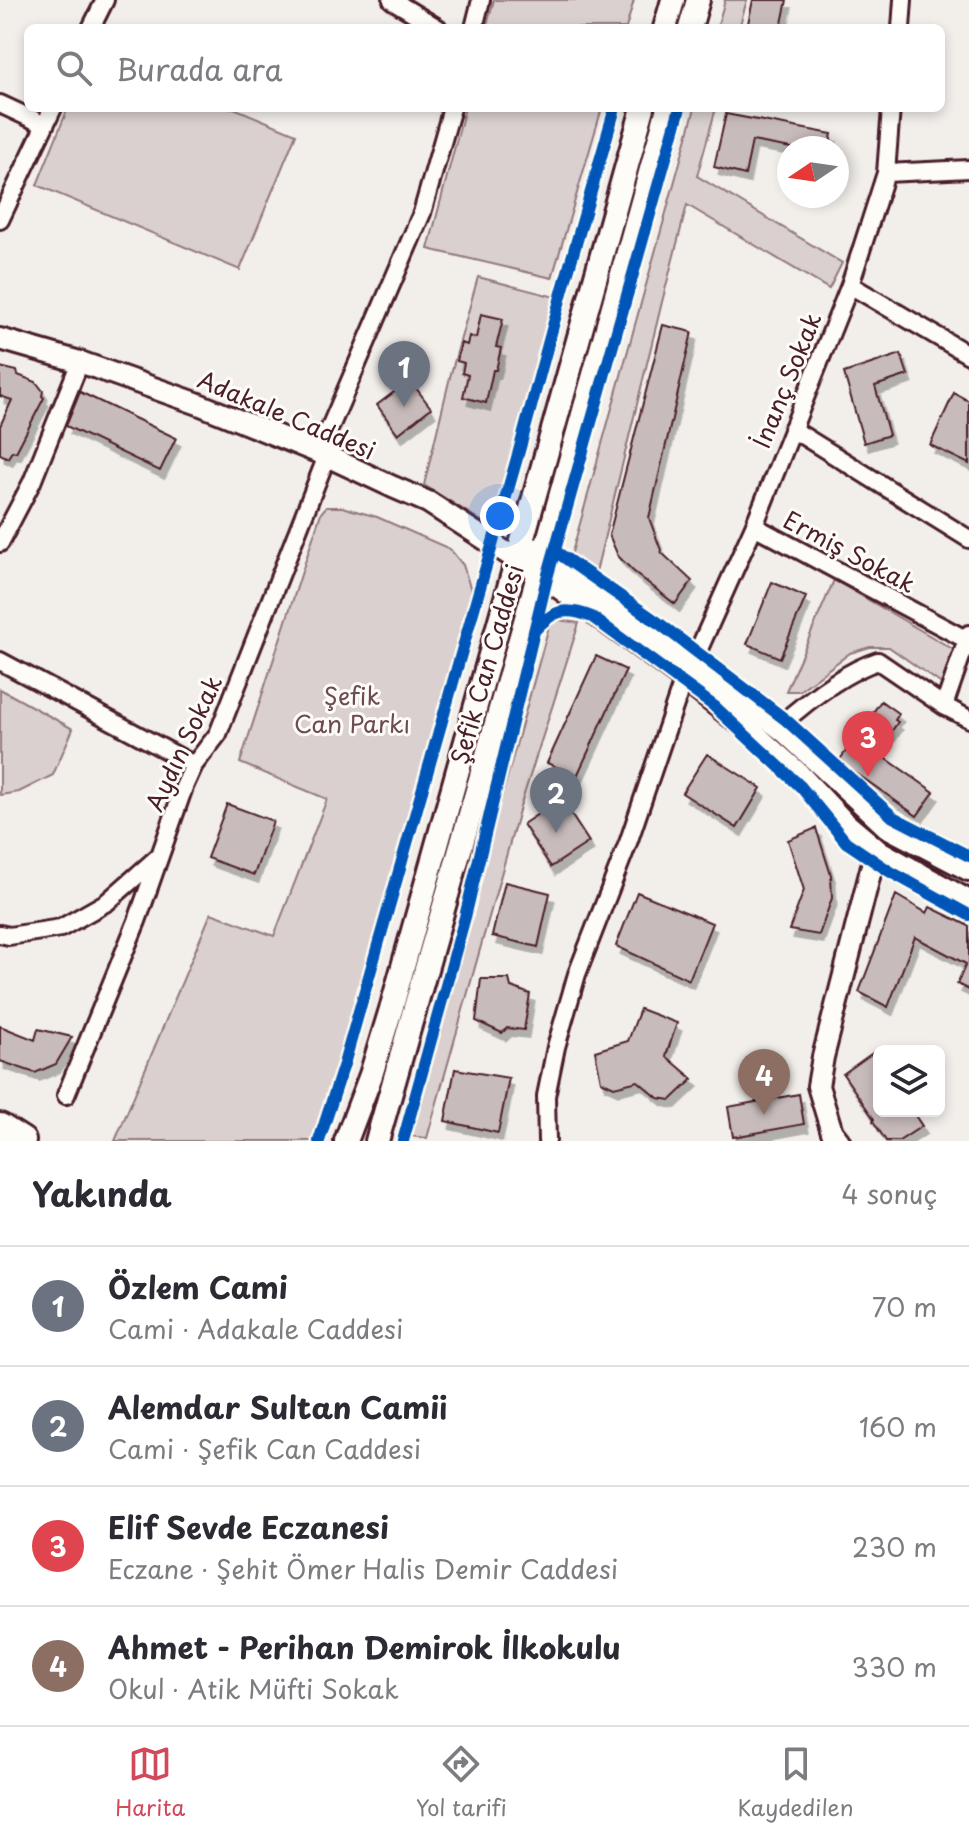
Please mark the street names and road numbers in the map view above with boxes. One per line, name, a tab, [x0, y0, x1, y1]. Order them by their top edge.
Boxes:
street label: İnanç Sokak	[742, 306, 830, 453]
street label: Adakale Caddesi	[193, 360, 381, 468]
street label: Ermiş Sokak	[778, 501, 923, 601]
street label: Şefik Can Caddesi	[440, 560, 532, 768]
street label: Aydın Sokak	[136, 669, 230, 817]

